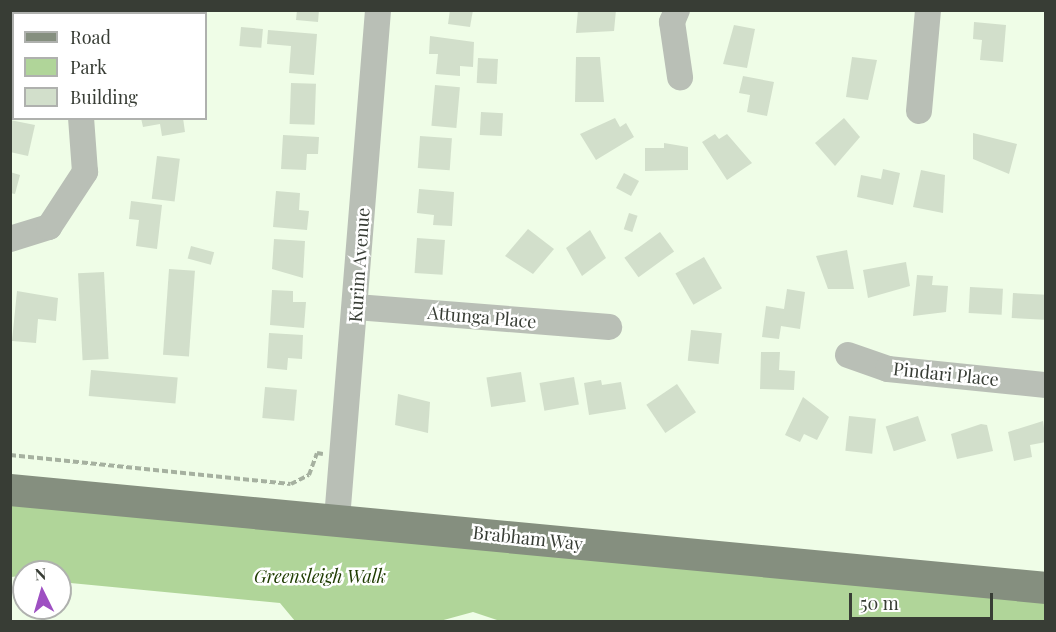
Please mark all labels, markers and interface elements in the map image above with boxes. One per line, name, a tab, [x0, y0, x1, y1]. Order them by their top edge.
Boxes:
legend	[12, 12, 207, 120]
text: Road	[70, 25, 111, 49]
text: Park	[70, 55, 107, 79]
text: Building	[70, 85, 138, 109]
street label: Kurim Avenue	[344, 207, 374, 323]
street label: Attunga Place	[427, 301, 537, 333]
street label: Pindari Place	[892, 358, 1000, 390]
street label: Brabham Way	[471, 521, 585, 555]
north arrow	[12, 560, 72, 620]
text: N	[34, 563, 47, 585]
park label: Greensleigh Walk	[254, 565, 386, 587]
scale bar	[852, 581, 996, 619]
text: 50 m	[860, 591, 899, 615]

